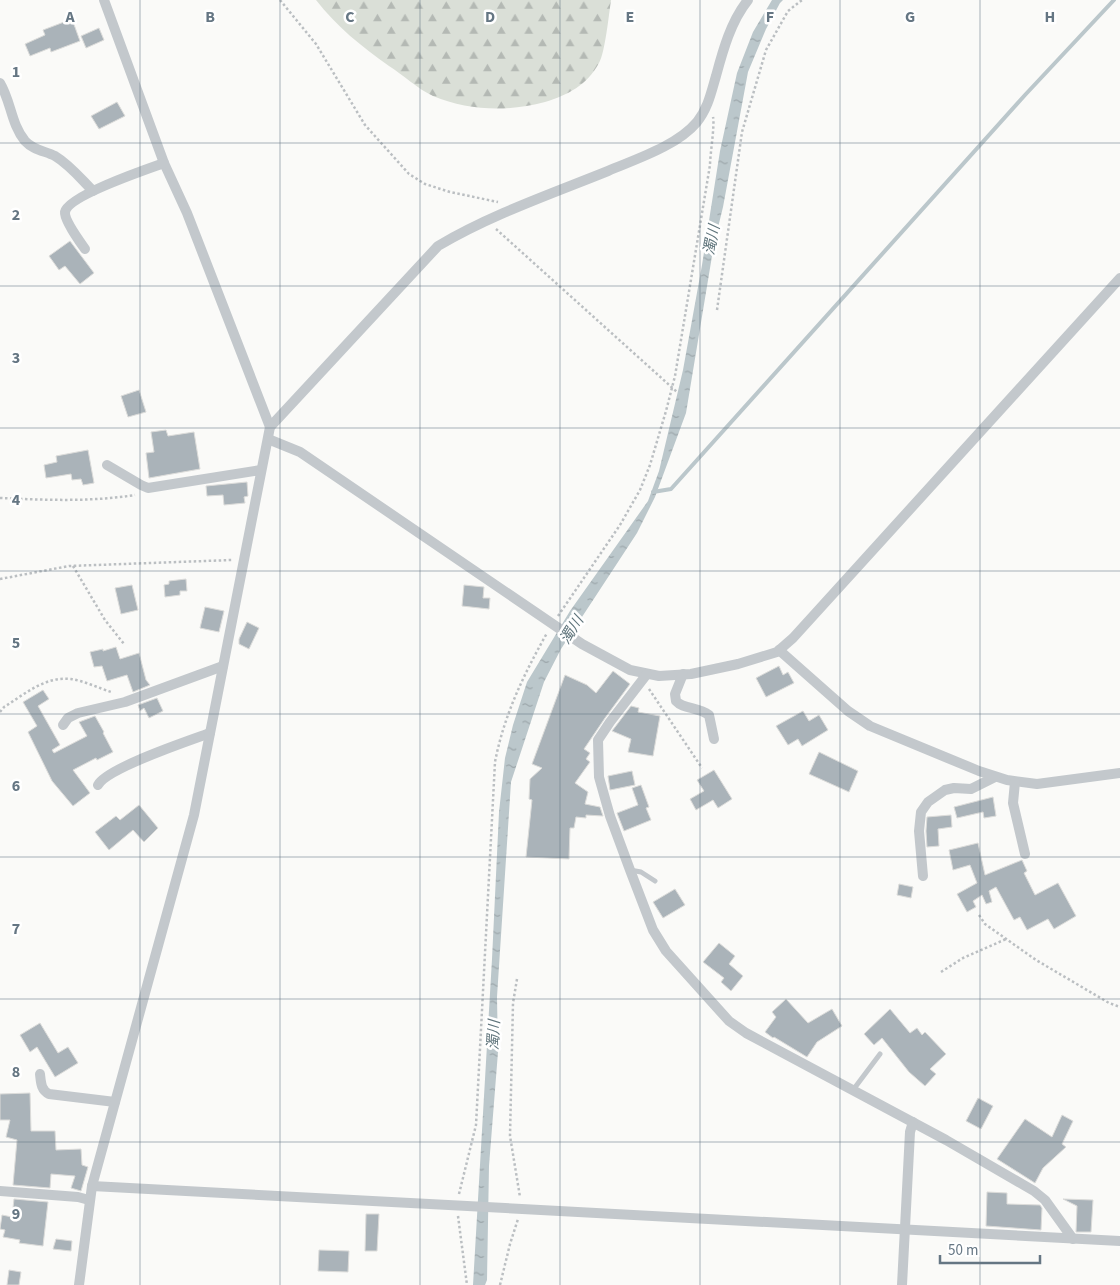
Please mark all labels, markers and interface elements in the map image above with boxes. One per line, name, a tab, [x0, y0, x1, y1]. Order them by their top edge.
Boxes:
text: A	[64, 6, 75, 28]
text: B	[205, 6, 215, 28]
text: C	[345, 6, 355, 28]
text: D	[485, 6, 495, 28]
text: E	[626, 6, 634, 28]
text: F	[766, 6, 774, 28]
text: G	[905, 6, 915, 28]
text: H	[1045, 6, 1055, 28]
text: 1	[12, 61, 20, 83]
text: 2	[12, 204, 20, 226]
water label: 濁川	[699, 221, 726, 257]
text: 3	[12, 347, 20, 369]
text: 4	[12, 489, 21, 511]
water label: 濁川	[555, 610, 590, 648]
text: 5	[12, 632, 20, 654]
text: 6	[12, 775, 20, 797]
text: 7	[12, 918, 20, 940]
water label: 濁川	[483, 1017, 505, 1051]
text: 8	[12, 1061, 20, 1083]
text: 9	[12, 1203, 20, 1225]
scale bar	[940, 1232, 1040, 1264]
text: 50 m	[948, 1240, 978, 1261]

